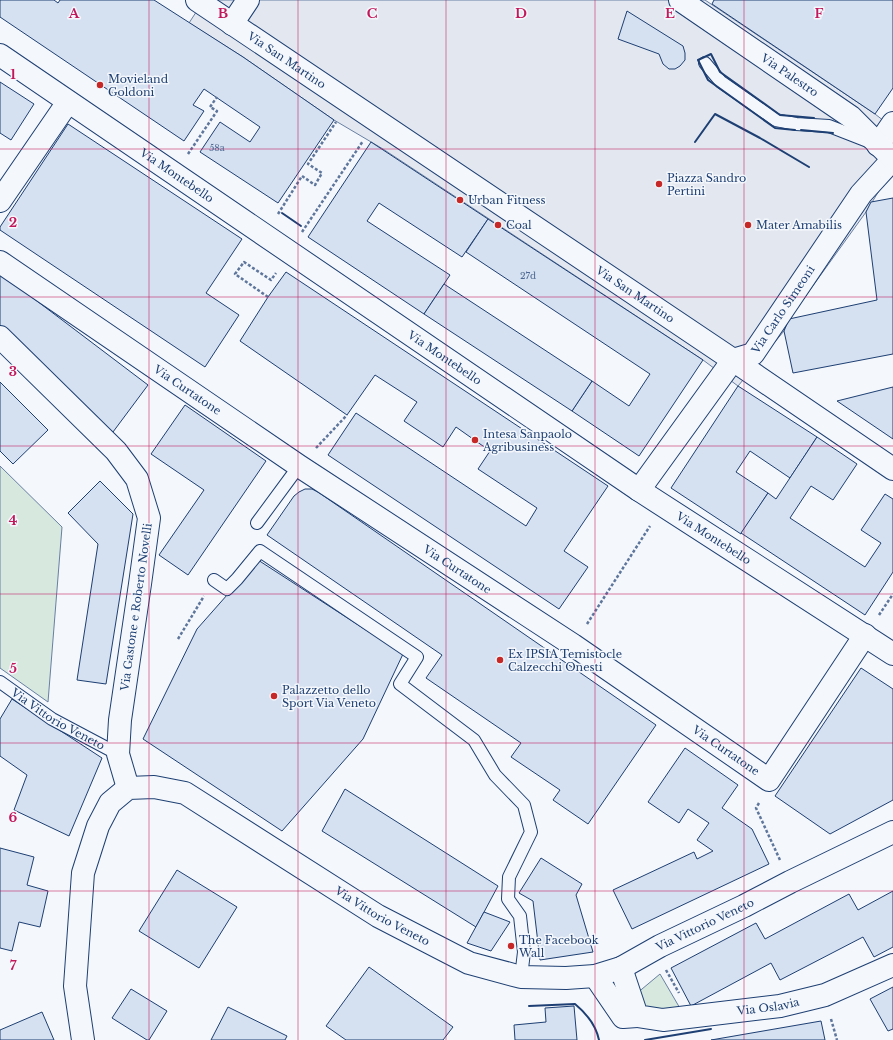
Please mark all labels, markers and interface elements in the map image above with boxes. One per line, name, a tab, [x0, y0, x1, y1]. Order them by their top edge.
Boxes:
text: A	[68, 5, 80, 22]
text: B	[218, 5, 228, 22]
text: C	[367, 5, 378, 22]
text: D	[515, 5, 527, 22]
text: E	[665, 5, 675, 22]
text: F	[815, 5, 824, 22]
street label: Via San Martino	[244, 28, 329, 92]
street label: Via Palestro	[758, 50, 821, 100]
text: 1	[10, 66, 16, 83]
place label: Movieland Goldoni	[108, 72, 169, 99]
marker: Movieland Goldoni	[95, 80, 105, 90]
house number: 58a	[209, 142, 225, 153]
street label: Via Montebello	[136, 145, 217, 205]
place label: Piazza Sandro Pertini	[667, 171, 746, 198]
marker: Piazza Sandro Pertini	[654, 179, 664, 189]
place label: Urban Fitness	[468, 193, 546, 207]
marker: Urban Fitness	[455, 195, 465, 205]
text: 2	[9, 214, 17, 231]
place label: Coal	[506, 218, 532, 232]
place label: Mater Amabilis	[756, 218, 842, 232]
marker: Coal	[493, 220, 503, 230]
marker: Mater Amabilis	[743, 220, 753, 230]
street label: Via San Martino	[593, 263, 677, 326]
street label: Via Carlo Simeoni	[748, 263, 818, 357]
house number: 27d	[520, 270, 536, 281]
street label: Via Montebello	[404, 327, 484, 388]
street label: Via Curtatone	[150, 361, 224, 418]
text: 3	[9, 363, 17, 380]
place label: Intesa Sanpaolo Agribusiness	[482, 427, 572, 454]
marker: Intesa Sanpaolo Agribusiness	[470, 435, 480, 445]
street label: Via Montebello	[673, 508, 754, 568]
text: 4	[9, 512, 18, 529]
street label: Via Gastone e Roberto Novelli	[117, 522, 155, 693]
street label: Via Curtatone	[420, 542, 494, 597]
place label: Ex IPSIA Temistocle Calzecchi Onesti	[508, 647, 622, 674]
marker: Ex IPSIA Temistocle Calzecchi Onesti	[495, 655, 505, 665]
text: 5	[9, 660, 17, 677]
place label: Palazzetto dello Sport Via Veneto	[282, 683, 376, 710]
street label: Via Vittorio Veneto	[8, 685, 107, 753]
marker: Palazzetto dello Sport Via Veneto	[269, 691, 279, 701]
street label: Via Curtatone	[689, 722, 762, 778]
text: 6	[9, 809, 18, 826]
street label: Via Vittorio Veneto	[332, 883, 432, 949]
street label: Via Vittorio Veneto	[653, 895, 756, 954]
place label: The Facebook Wall	[518, 933, 599, 960]
marker: The Facebook Wall	[506, 941, 516, 951]
text: 7	[10, 957, 17, 974]
street label: Via Oslavia	[735, 994, 802, 1018]

